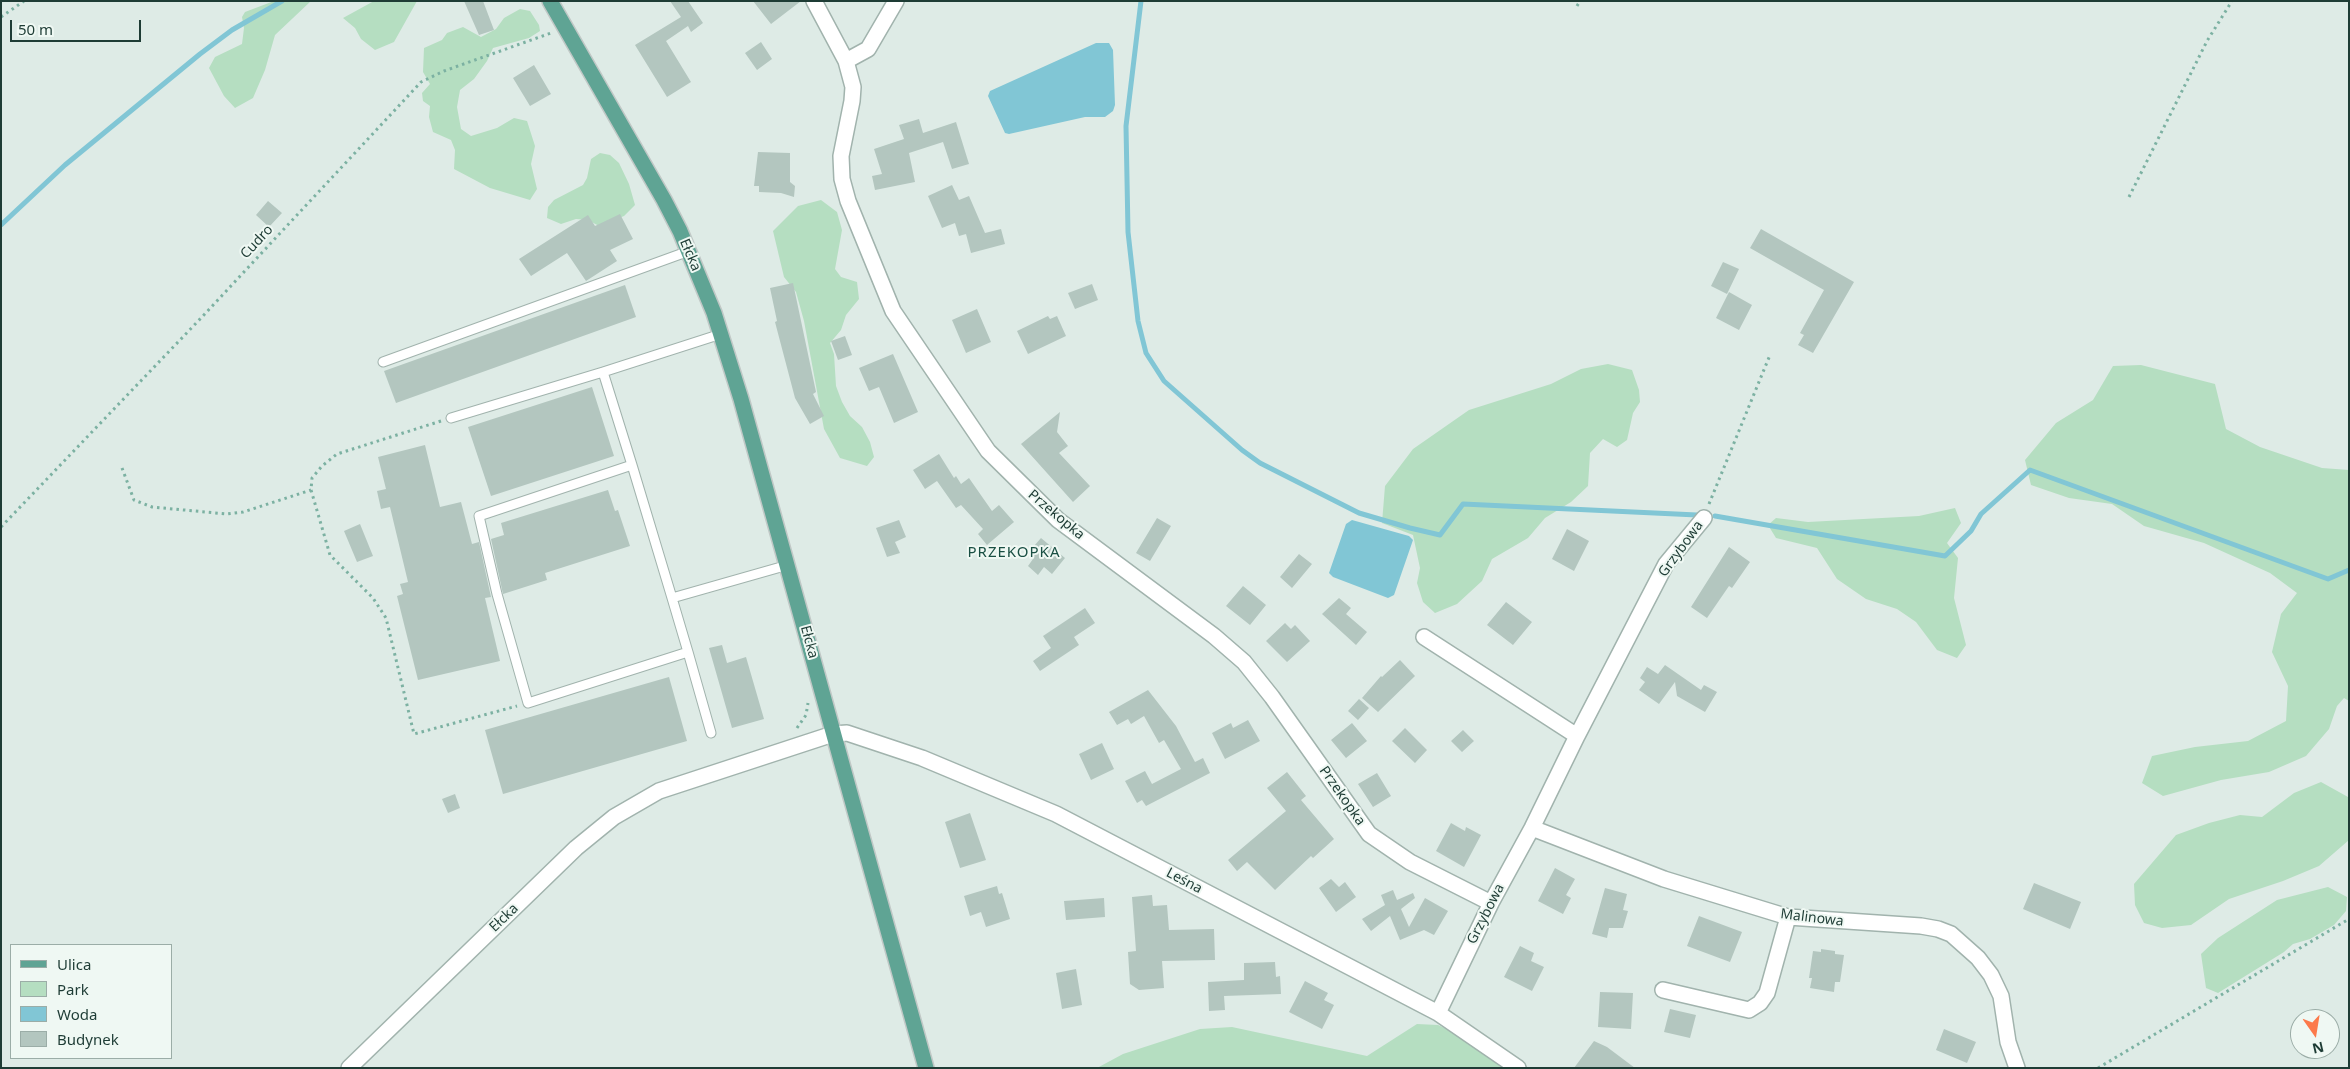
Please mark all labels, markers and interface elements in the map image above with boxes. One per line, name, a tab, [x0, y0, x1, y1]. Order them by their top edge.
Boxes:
scale bar	[12, 10, 144, 42]
text: 50 m	[18, 19, 53, 39]
street label: Cudro	[237, 222, 277, 262]
street label: Ełcka	[676, 236, 704, 274]
street label: Przekopka	[1024, 487, 1088, 543]
street label: Grzybowa	[1655, 518, 1707, 580]
district label: PRZEKOPKA	[966, 544, 1062, 562]
street label: Ełcka	[797, 624, 821, 660]
street label: Przekopka	[1315, 763, 1369, 829]
street label: Leśna	[1163, 865, 1205, 897]
street label: Grzybowa	[1464, 881, 1508, 947]
street label: Ełcka	[486, 900, 522, 936]
street label: Malinowa	[1779, 906, 1845, 930]
legend	[10, 944, 172, 1059]
text: Ulica	[57, 954, 91, 974]
text: Park	[57, 979, 89, 999]
text: Woda	[57, 1004, 97, 1024]
north arrow	[2290, 1009, 2340, 1059]
text: Budynek	[57, 1029, 119, 1049]
text: N	[2311, 1038, 2326, 1059]

